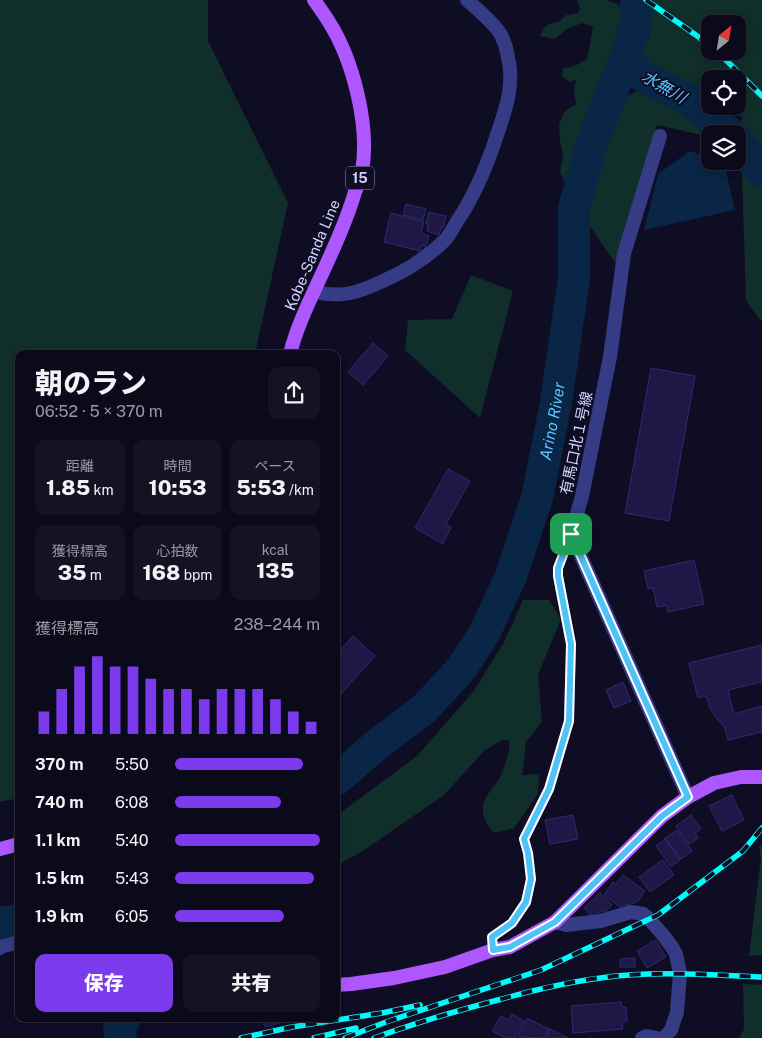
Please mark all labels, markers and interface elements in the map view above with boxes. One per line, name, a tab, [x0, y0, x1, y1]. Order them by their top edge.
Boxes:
north arrow	[701, 15, 746, 60]
map controls	[701, 15, 746, 170]
water label: 水無川	[638, 67, 691, 108]
button: locate	[701, 70, 746, 115]
button: layers	[701, 125, 746, 170]
road number: 15	[346, 167, 374, 190]
street label: Kobe-Sanda Line	[281, 197, 343, 313]
text: 朝のラン	[35, 366, 147, 399]
button: share	[268, 367, 320, 419]
water label: Arino River	[535, 380, 568, 462]
street label: 有馬口北１号線	[557, 390, 595, 496]
text: 06:52 · 5 × 370 m	[35, 402, 163, 421]
text: 距離	[66, 458, 94, 474]
text: 時間	[163, 458, 191, 474]
text: ペース	[255, 458, 296, 474]
text: 1.85	[46, 475, 90, 500]
text: 10:53	[149, 475, 206, 500]
text: 5:53	[236, 475, 286, 500]
text: km	[90, 482, 114, 498]
text: /km	[286, 482, 314, 498]
pin	[550, 513, 592, 555]
icon: arrive	[557, 520, 585, 548]
text: kcal	[262, 542, 289, 558]
text: 獲得標高	[52, 543, 108, 559]
text: 心拍数	[156, 543, 198, 559]
text: 135	[256, 558, 294, 583]
text: 35	[58, 560, 86, 585]
text: 168	[143, 560, 180, 585]
text: m	[86, 567, 102, 583]
text: bpm	[180, 567, 212, 583]
text: 238–244 m	[234, 615, 320, 634]
text: 獲得標高	[35, 619, 99, 638]
text: 370 m	[35, 755, 84, 774]
text: 5:50	[115, 755, 149, 774]
text: 740 m	[35, 793, 84, 812]
text: 6:08	[115, 793, 149, 812]
text: 1.1 km	[35, 831, 80, 850]
text: 5:40	[115, 831, 149, 850]
text: 1.5 km	[35, 869, 84, 888]
text: 5:43	[115, 869, 149, 888]
text: 1.9 km	[35, 907, 84, 926]
text: 6:05	[115, 907, 149, 926]
button: 保存	[35, 954, 173, 1012]
button: 共有	[183, 954, 320, 1012]

